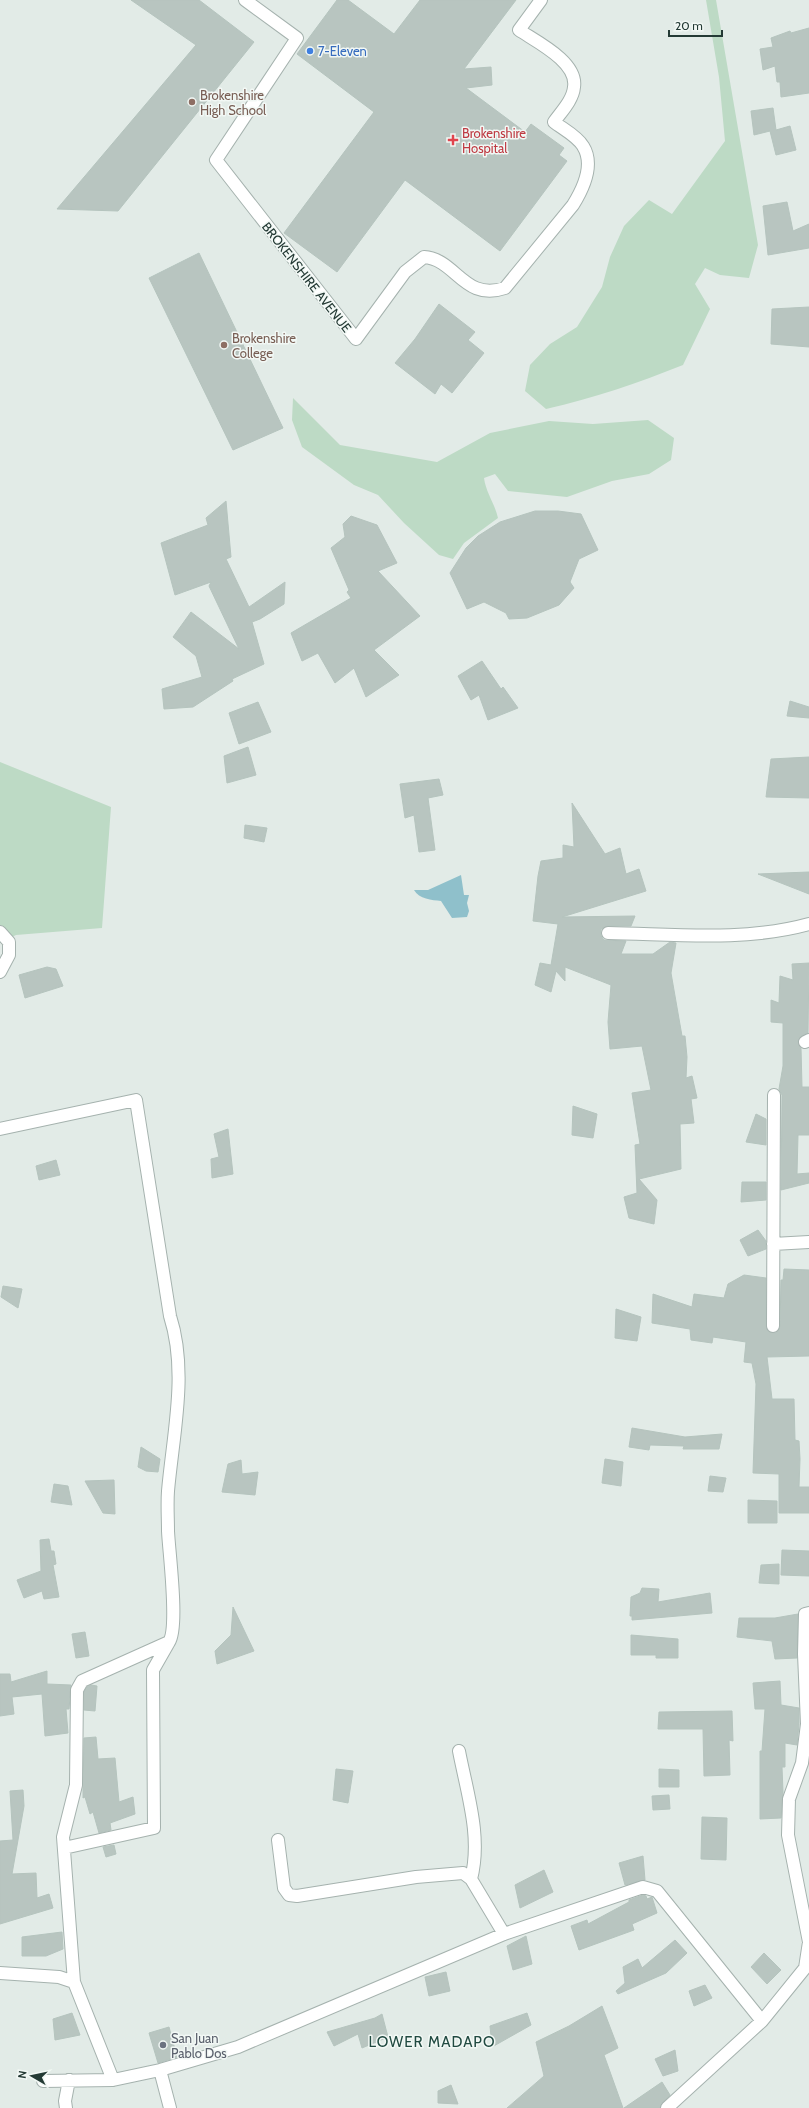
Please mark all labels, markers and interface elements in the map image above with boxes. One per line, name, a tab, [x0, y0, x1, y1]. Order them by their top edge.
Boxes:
scale bar	[669, 12, 722, 38]
text: 20 m	[675, 18, 703, 33]
place label: 7-Eleven	[318, 43, 367, 59]
marker: 7-Eleven	[305, 46, 315, 56]
place label: Brokenshire High School	[200, 87, 266, 118]
marker: Brokenshire High School	[187, 97, 197, 107]
place label: Brokenshire Hospital	[462, 125, 526, 156]
marker: Brokenshire Hospital	[447, 134, 459, 146]
street label: BROKENSHIRE AVENUE	[259, 219, 355, 335]
place label: Brokenshire College	[232, 330, 296, 361]
marker: Brokenshire College	[219, 340, 229, 350]
place label: San Juan Pablo Dos	[171, 2030, 227, 2061]
district label: LOWER MADAPO	[368, 2033, 496, 2051]
marker: San Juan Pablo Dos	[158, 2040, 168, 2050]
north arrow	[12, 2056, 52, 2096]
text: N	[15, 2069, 30, 2079]

